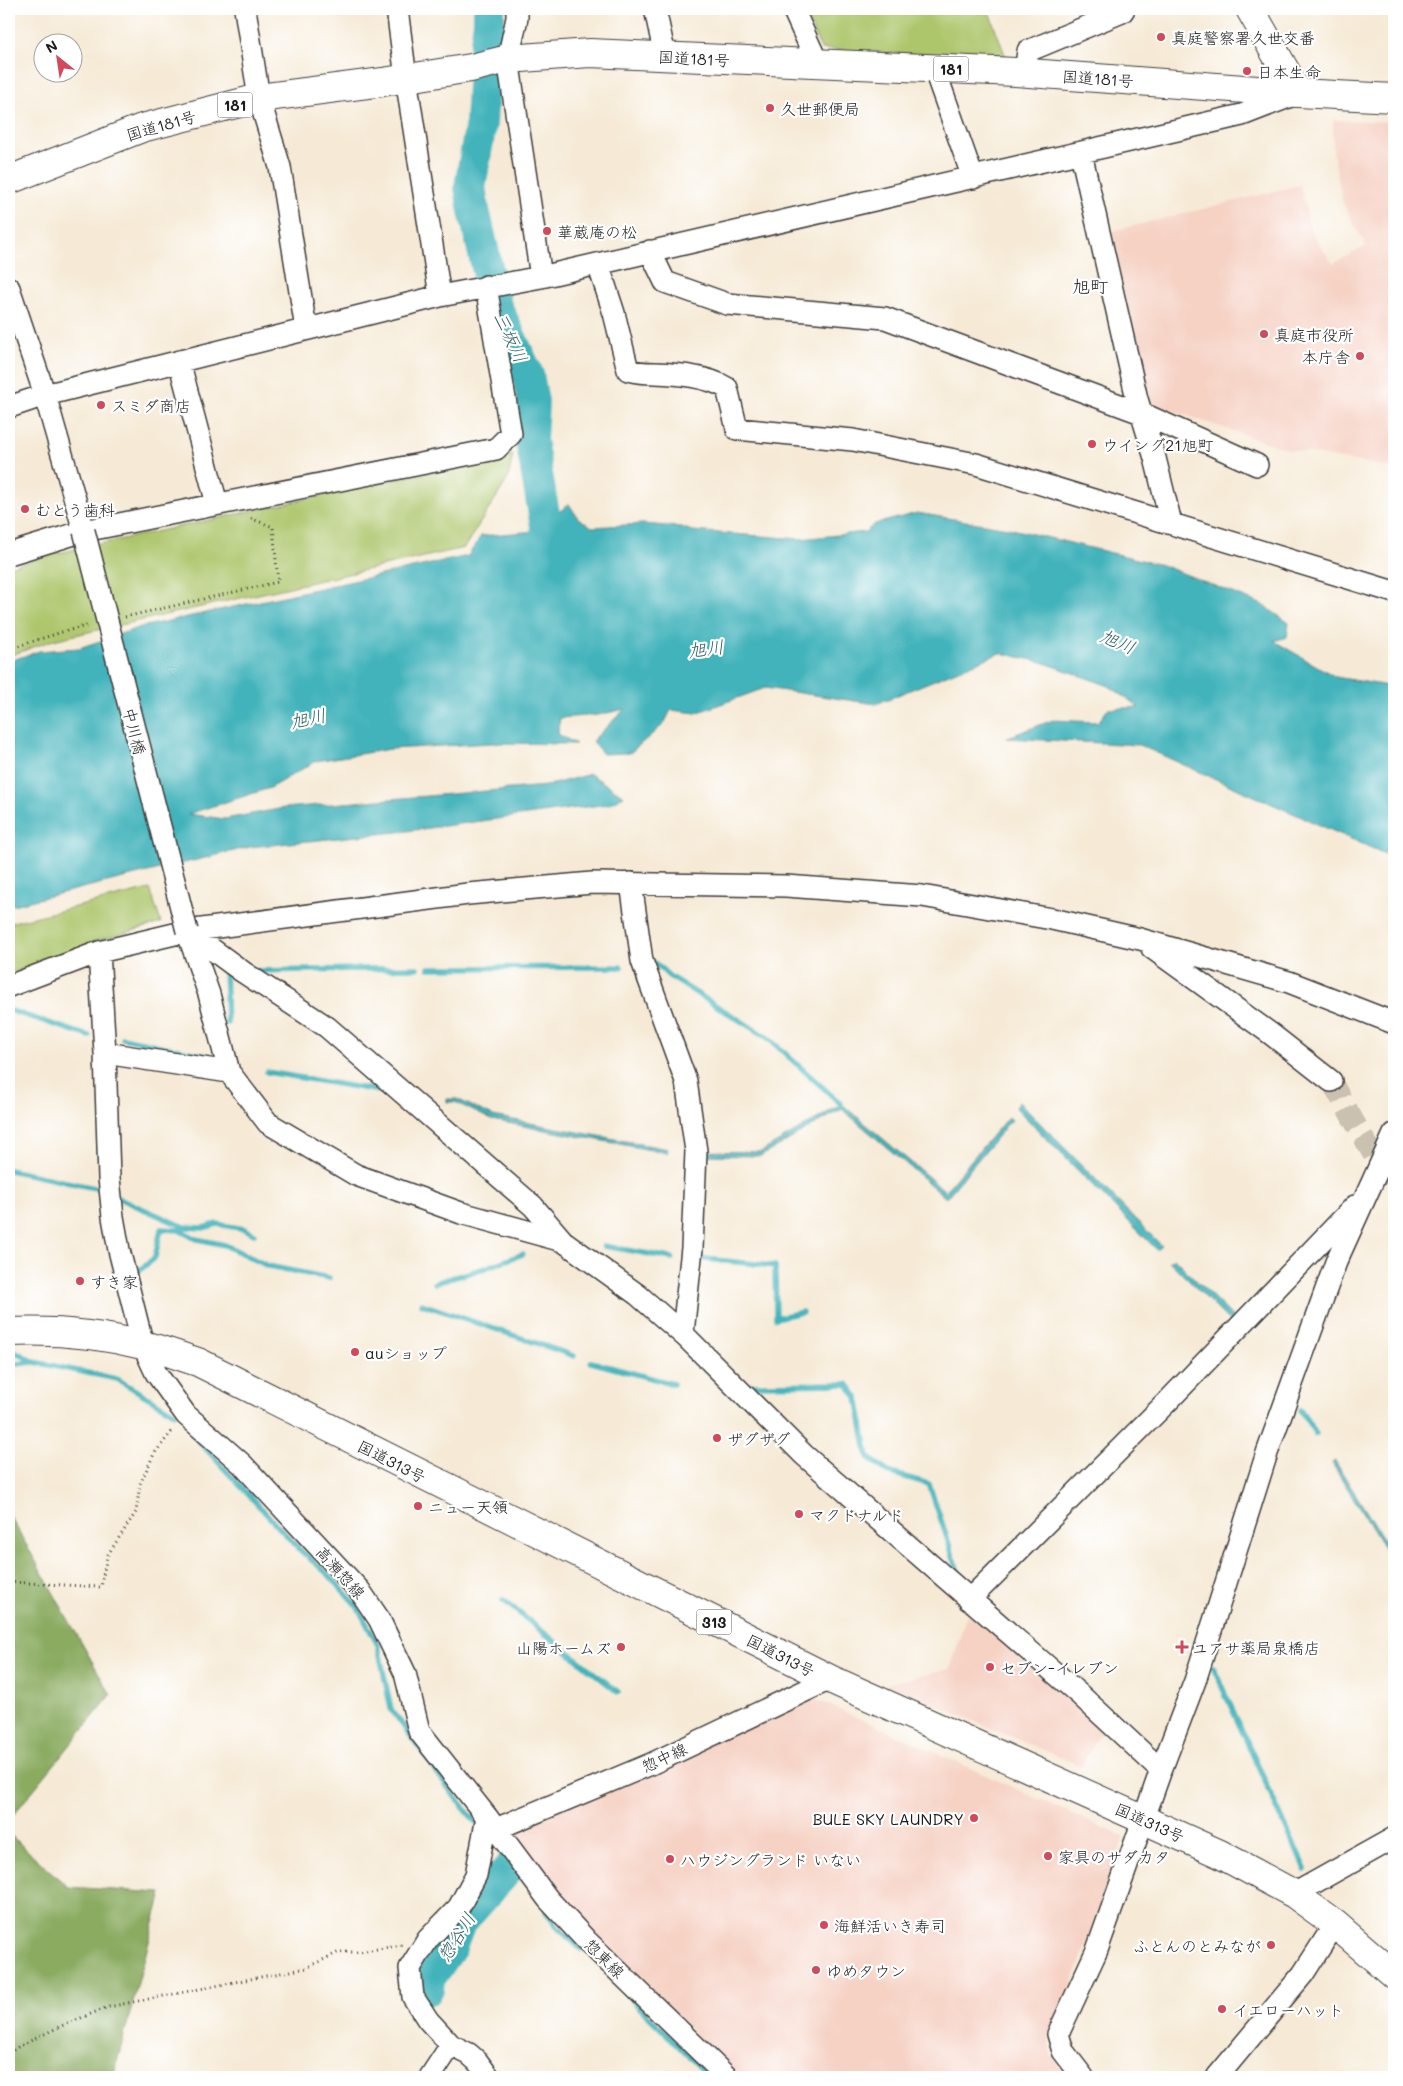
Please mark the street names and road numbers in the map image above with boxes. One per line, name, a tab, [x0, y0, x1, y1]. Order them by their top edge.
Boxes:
street label: 国道181号	[658, 46, 730, 70]
road number: 181	[934, 56, 968, 82]
street label: 国道181号	[1061, 65, 1135, 91]
road number: 181	[218, 92, 252, 118]
street label: 国道181号	[124, 105, 198, 145]
street label: 中川橋	[119, 705, 151, 757]
street label: 国道313号	[354, 1435, 430, 1487]
street label: 高瀬惣線	[312, 1541, 370, 1603]
road number: 313	[696, 1610, 732, 1634]
street label: 国道313号	[743, 1629, 819, 1681]
street label: 惣中線	[638, 1737, 690, 1777]
street label: 国道313号	[1112, 1797, 1188, 1847]
street label: 惣東線	[580, 1934, 630, 1982]

